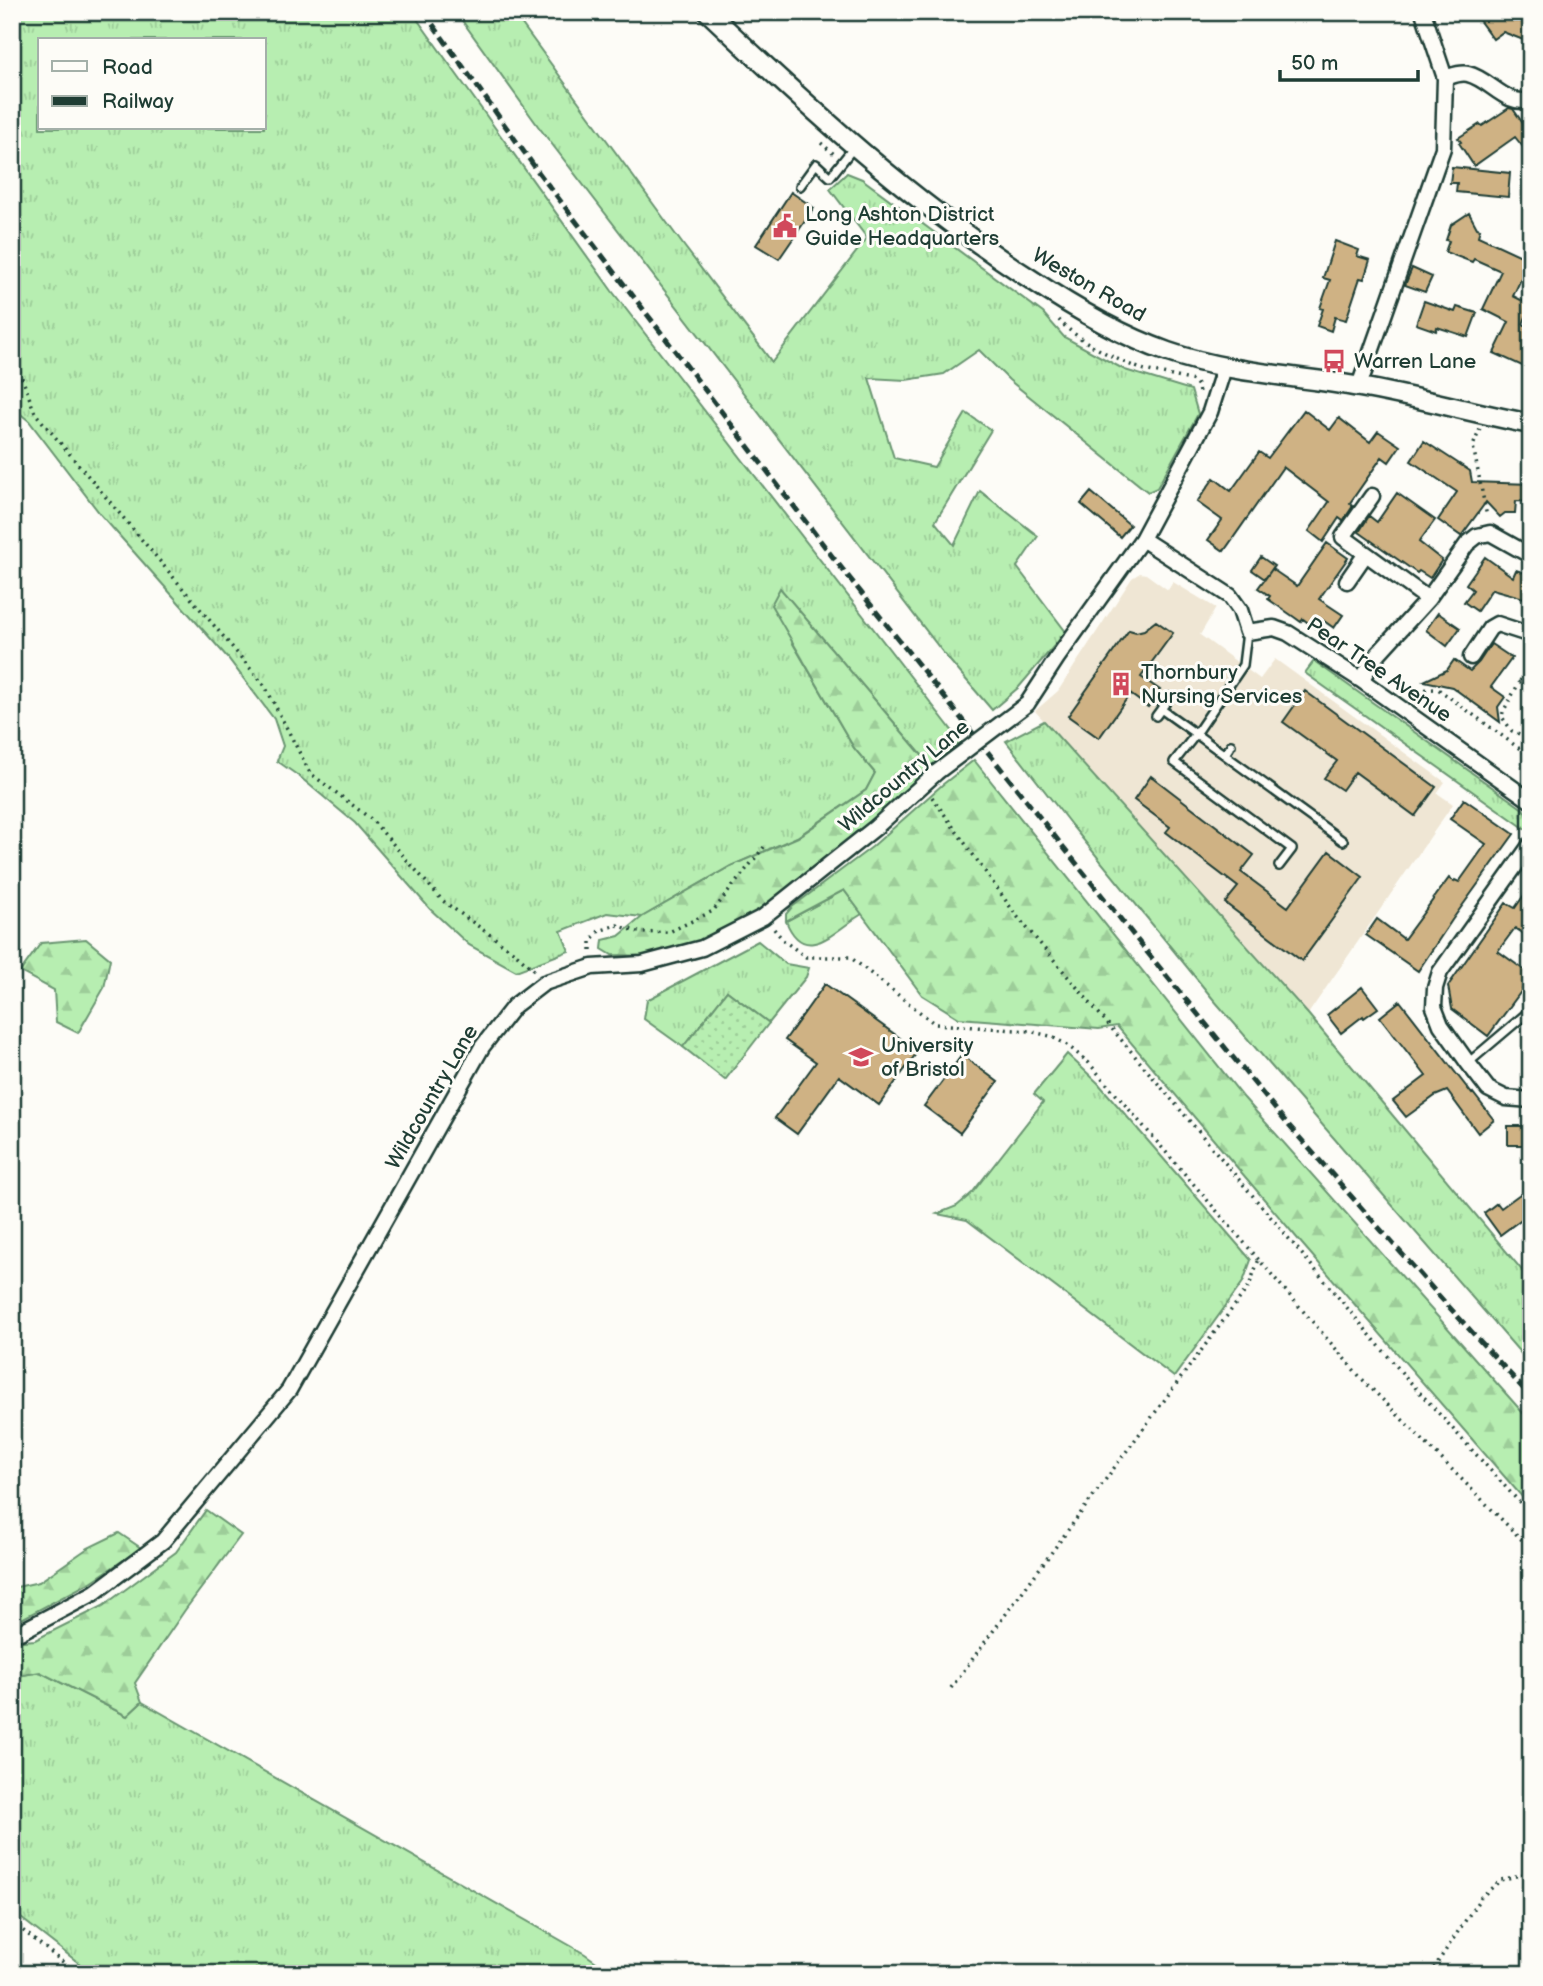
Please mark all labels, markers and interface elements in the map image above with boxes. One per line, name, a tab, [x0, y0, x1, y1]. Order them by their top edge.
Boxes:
legend	[38, 38, 266, 130]
scale bar	[1280, 38, 1419, 82]
text: 50 m	[1291, 51, 1338, 76]
text: Road	[102, 55, 153, 80]
text: Railway	[102, 89, 174, 114]
place label: Long Ashton District Guide Headquarters	[805, 202, 999, 251]
public building icon: Long Ashton District Guide Headquarters	[771, 212, 799, 240]
street label: Weston Road	[1028, 242, 1150, 328]
bus stop icon: Warren Lane	[1320, 347, 1348, 375]
place label: Warren Lane	[1354, 349, 1476, 374]
street label: Pear Tree Avenue	[1302, 612, 1456, 728]
place label: Thornbury Nursing Services	[1141, 660, 1302, 709]
building icon: Thornbury Nursing Services	[1107, 670, 1135, 698]
street label: Wildcountry Lane	[834, 714, 974, 838]
street label: Wildcountry Lane	[381, 1020, 483, 1174]
place label: University of Bristol	[881, 1033, 974, 1082]
school or university icon: University of Bristol	[847, 1043, 875, 1071]

